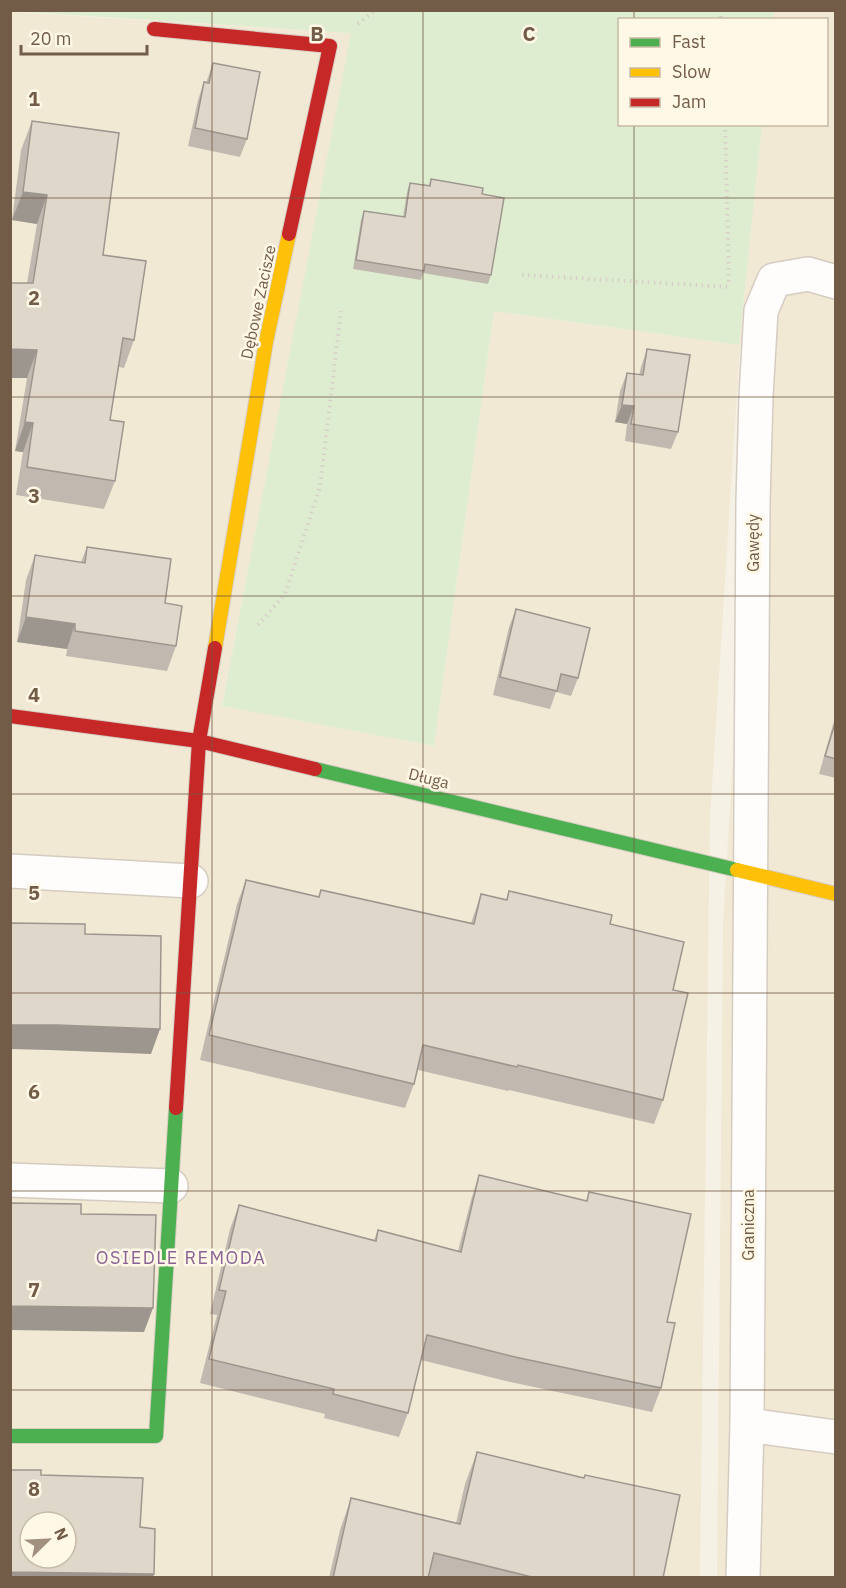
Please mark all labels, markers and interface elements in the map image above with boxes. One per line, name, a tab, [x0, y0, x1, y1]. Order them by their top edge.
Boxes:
scale bar	[21, 18, 147, 56]
legend	[618, 18, 828, 126]
text: B	[310, 20, 324, 47]
text: C	[522, 20, 536, 47]
text: 20 m	[30, 27, 72, 50]
text: Fast	[672, 30, 706, 53]
text: Slow	[672, 60, 711, 83]
text: 1	[28, 85, 40, 112]
text: Jam	[672, 90, 707, 113]
street label: Dębowe Zacisze	[236, 243, 280, 361]
text: 2	[28, 284, 40, 311]
text: 3	[28, 482, 40, 509]
street label: Gawędy	[743, 514, 763, 572]
text: 4	[28, 681, 40, 708]
street label: Długa	[407, 763, 452, 793]
text: 5	[28, 879, 40, 906]
text: 6	[28, 1078, 40, 1105]
street label: Graniczna	[738, 1189, 758, 1261]
district label: OSIEDLE REMODA	[96, 1246, 266, 1269]
text: 7	[28, 1276, 40, 1303]
text: 8	[28, 1475, 40, 1502]
north arrow	[18, 1510, 78, 1570]
text: N	[50, 1525, 73, 1543]

